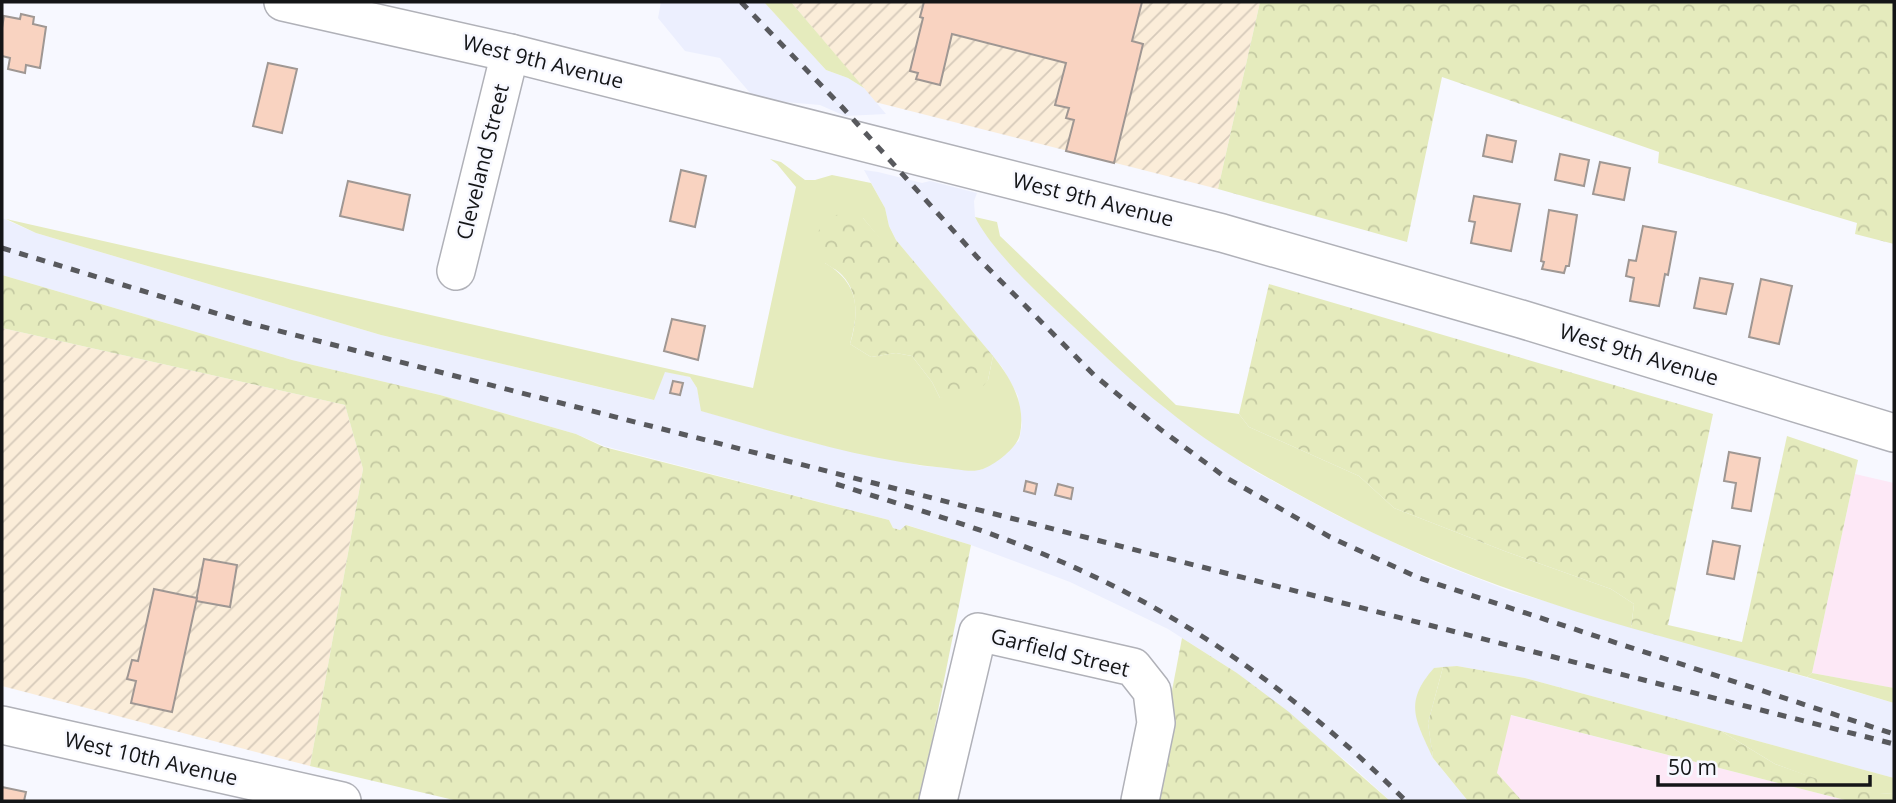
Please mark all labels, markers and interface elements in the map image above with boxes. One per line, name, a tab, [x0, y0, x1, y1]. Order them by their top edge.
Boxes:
street label: West 9th Avenue	[460, 27, 627, 95]
street label: Cleveland Street	[449, 81, 515, 242]
street label: West 9th Avenue	[1010, 165, 1177, 233]
street label: West 9th Avenue	[1556, 317, 1722, 392]
street label: Garfield Street	[988, 621, 1132, 683]
street label: West 10th Avenue	[62, 724, 241, 792]
scale bar	[1658, 744, 1870, 788]
text: 50 m	[1668, 753, 1717, 781]

